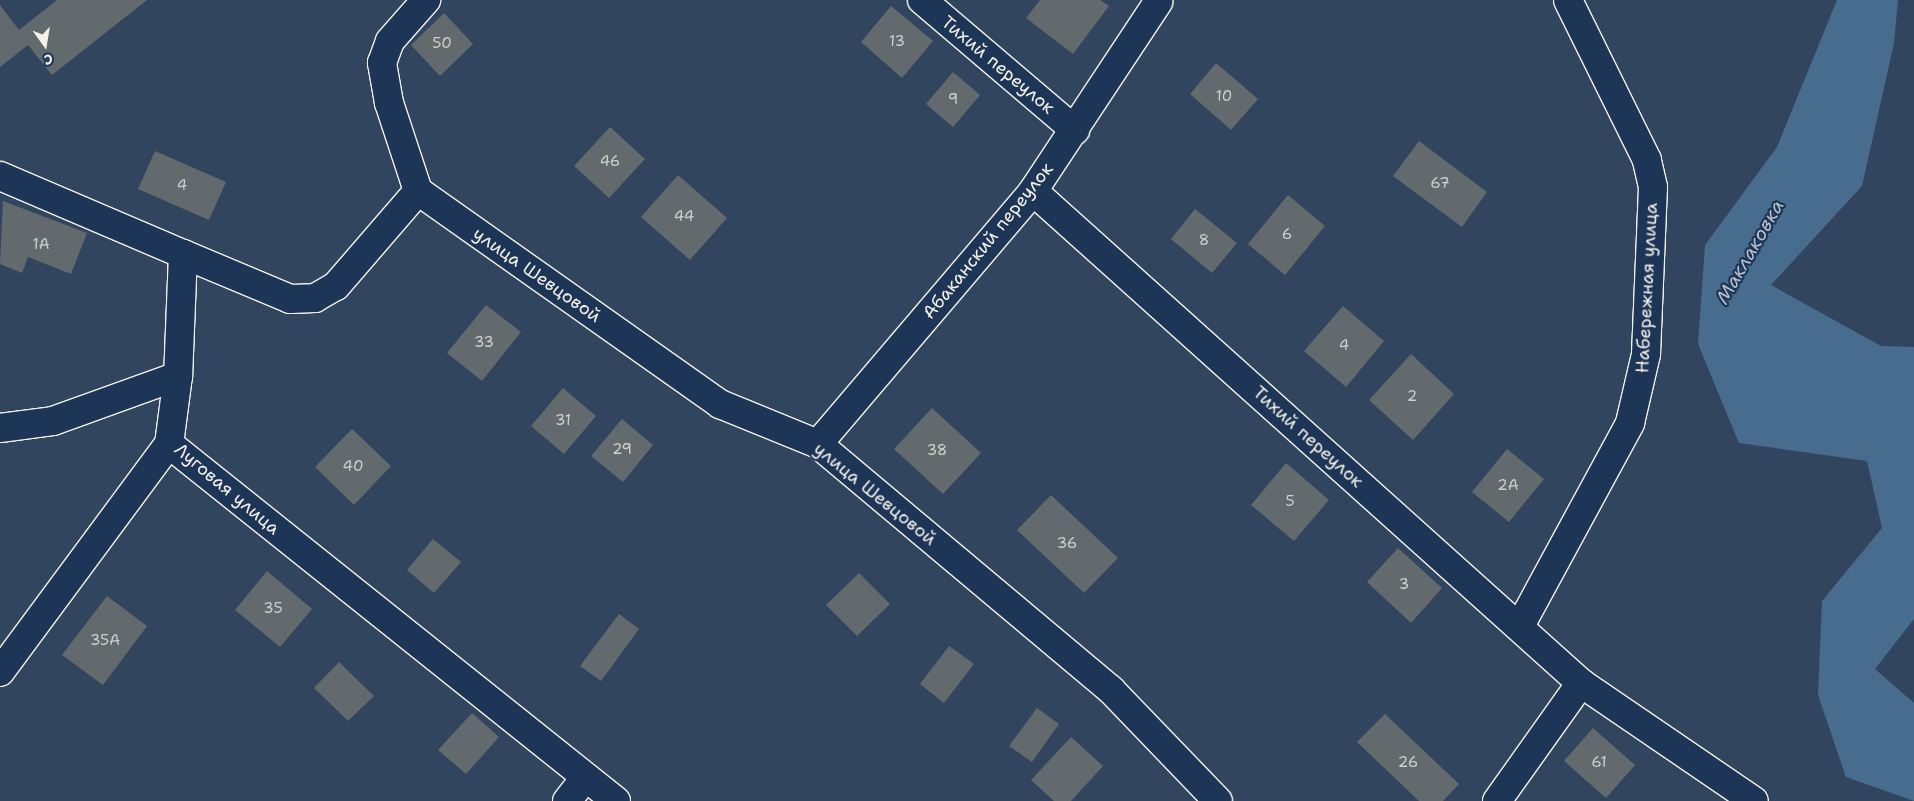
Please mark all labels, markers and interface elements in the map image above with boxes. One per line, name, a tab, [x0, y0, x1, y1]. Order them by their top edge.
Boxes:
street label: Тихий переулок	[937, 11, 1059, 119]
north arrow	[20, 20, 70, 70]
house number: 13	[889, 33, 905, 51]
house number: 50	[432, 35, 452, 53]
text: С	[42, 50, 55, 69]
house number: 10	[1216, 88, 1232, 106]
house number: 9	[948, 91, 958, 109]
house number: 46	[600, 153, 620, 171]
street label: Абаканский переулок	[918, 158, 1058, 324]
house number: 67	[1430, 175, 1450, 193]
house number: 4	[177, 177, 187, 195]
water label: Маклаковка	[1711, 196, 1789, 308]
street label: Набережная улица	[1632, 202, 1662, 374]
house number: 44	[674, 208, 694, 226]
street label: улица Шевцовой	[469, 223, 605, 327]
house number: 6	[1282, 226, 1292, 244]
house number: 8	[1199, 232, 1209, 250]
house number: 1А	[32, 236, 50, 254]
house number: 33	[474, 334, 494, 352]
house number: 4	[1339, 337, 1349, 355]
street label: Тихий переулок	[1248, 382, 1368, 492]
house number: 2	[1407, 388, 1417, 406]
house number: 31	[555, 412, 571, 430]
street label: улица Шевцовой	[809, 438, 941, 550]
street label: Луговая улица	[170, 439, 284, 539]
house number: 29	[612, 441, 632, 459]
house number: 38	[927, 442, 947, 460]
house number: 40	[343, 458, 363, 476]
house number: 2А	[1497, 477, 1519, 495]
house number: 5	[1285, 493, 1295, 511]
house number: 36	[1057, 535, 1077, 553]
house number: 3	[1399, 576, 1409, 594]
house number: 35	[263, 600, 283, 618]
house number: 35А	[90, 632, 120, 650]
house number: 26	[1398, 754, 1418, 772]
house number: 61	[1591, 754, 1607, 772]

